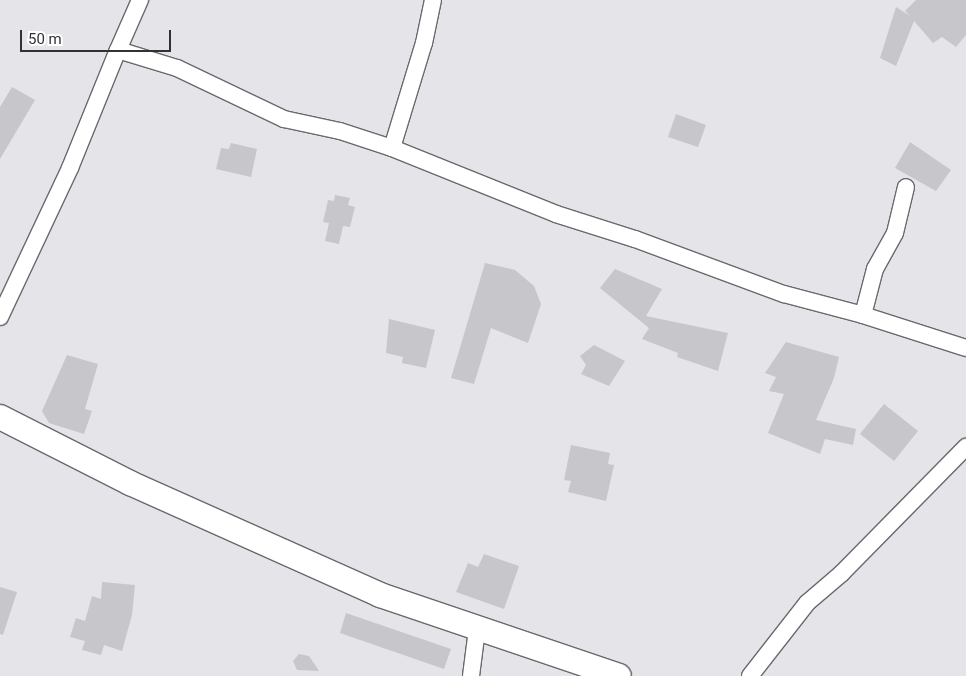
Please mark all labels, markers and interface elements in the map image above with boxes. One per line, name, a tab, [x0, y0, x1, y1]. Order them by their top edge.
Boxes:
scale bar	[22, 20, 174, 52]
text: 50 m	[28, 30, 62, 48]

